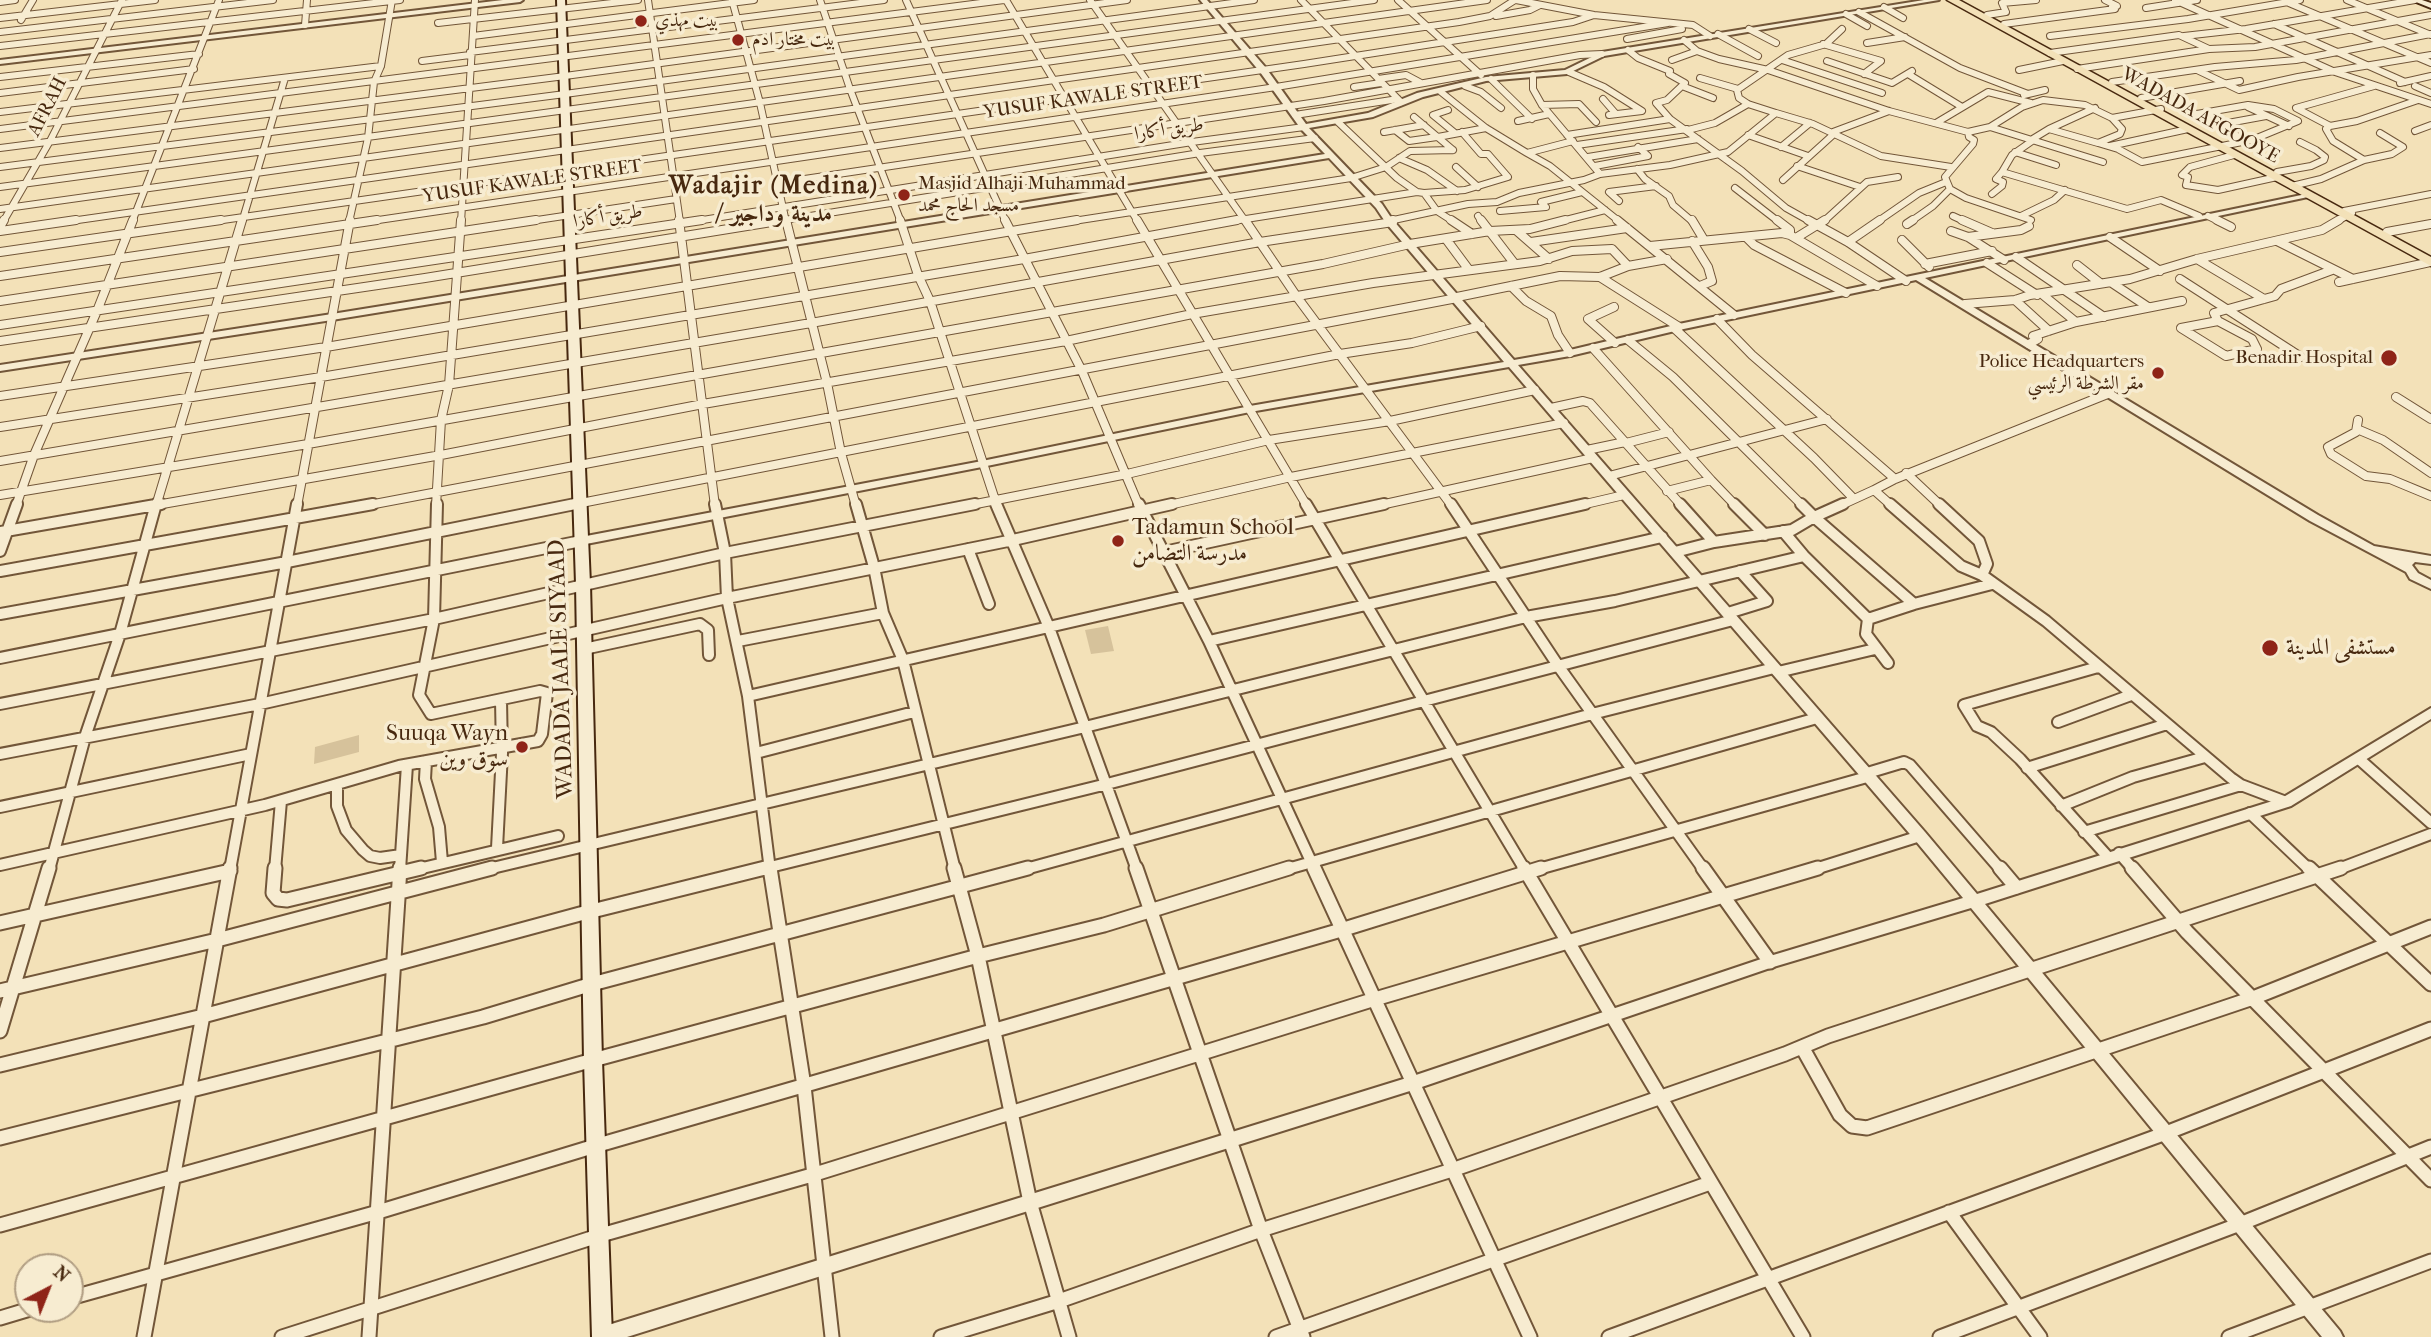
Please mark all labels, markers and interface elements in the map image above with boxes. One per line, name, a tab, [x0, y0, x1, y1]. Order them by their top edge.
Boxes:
place label: بيت مهذي	[655, 10, 718, 32]
marker: بيت مهذي	[633, 13, 649, 29]
place label: بيت مختار ادم	[752, 29, 835, 51]
marker: بيت مختار ادم	[730, 32, 746, 48]
street label: WADADA AFGOOYE	[2117, 63, 2283, 169]
street label: YUSUF KAWALE STREET	[982, 71, 1204, 125]
street label: AFRAH	[23, 73, 73, 141]
street label: طريق أكارا	[1133, 114, 1205, 146]
street label: YUSUF KAWALE STREET	[421, 155, 643, 209]
district label: Wadajir (Medina) / مدينة وداجير	[671, 173, 877, 229]
place label: Masjid Alhaji Muhammad مسجد الحاج محمد	[918, 173, 1126, 217]
marker: Masjid Alhaji Muhammad مسجد الحاج محمد	[896, 187, 912, 203]
street label: طريق أكارا	[572, 200, 644, 234]
place label: Benadir Hospital	[2235, 347, 2373, 369]
marker: Benadir Hospital	[2379, 348, 2399, 368]
place label: Police Headquarters مقر الشرطة الرئيسي	[1979, 351, 2144, 395]
marker: Police Headquarters مقر الشرطة الرئيسي	[2150, 365, 2166, 381]
place label: Tadamun School مدرسة التضامن	[1132, 514, 1294, 568]
marker: Tadamun School مدرسة التضامن	[1110, 533, 1126, 549]
street label: WADADA JAALE SIYAAD	[544, 539, 580, 799]
place label: مستشفى المدينة	[2286, 634, 2396, 662]
marker: مستشفى المدينة	[2260, 638, 2280, 658]
place label: Suuqa Wayn سوق وين	[386, 720, 508, 774]
marker: Suuqa Wayn سوق وين	[514, 739, 530, 755]
north arrow	[14, 1253, 84, 1323]
text: N	[49, 1261, 74, 1287]

